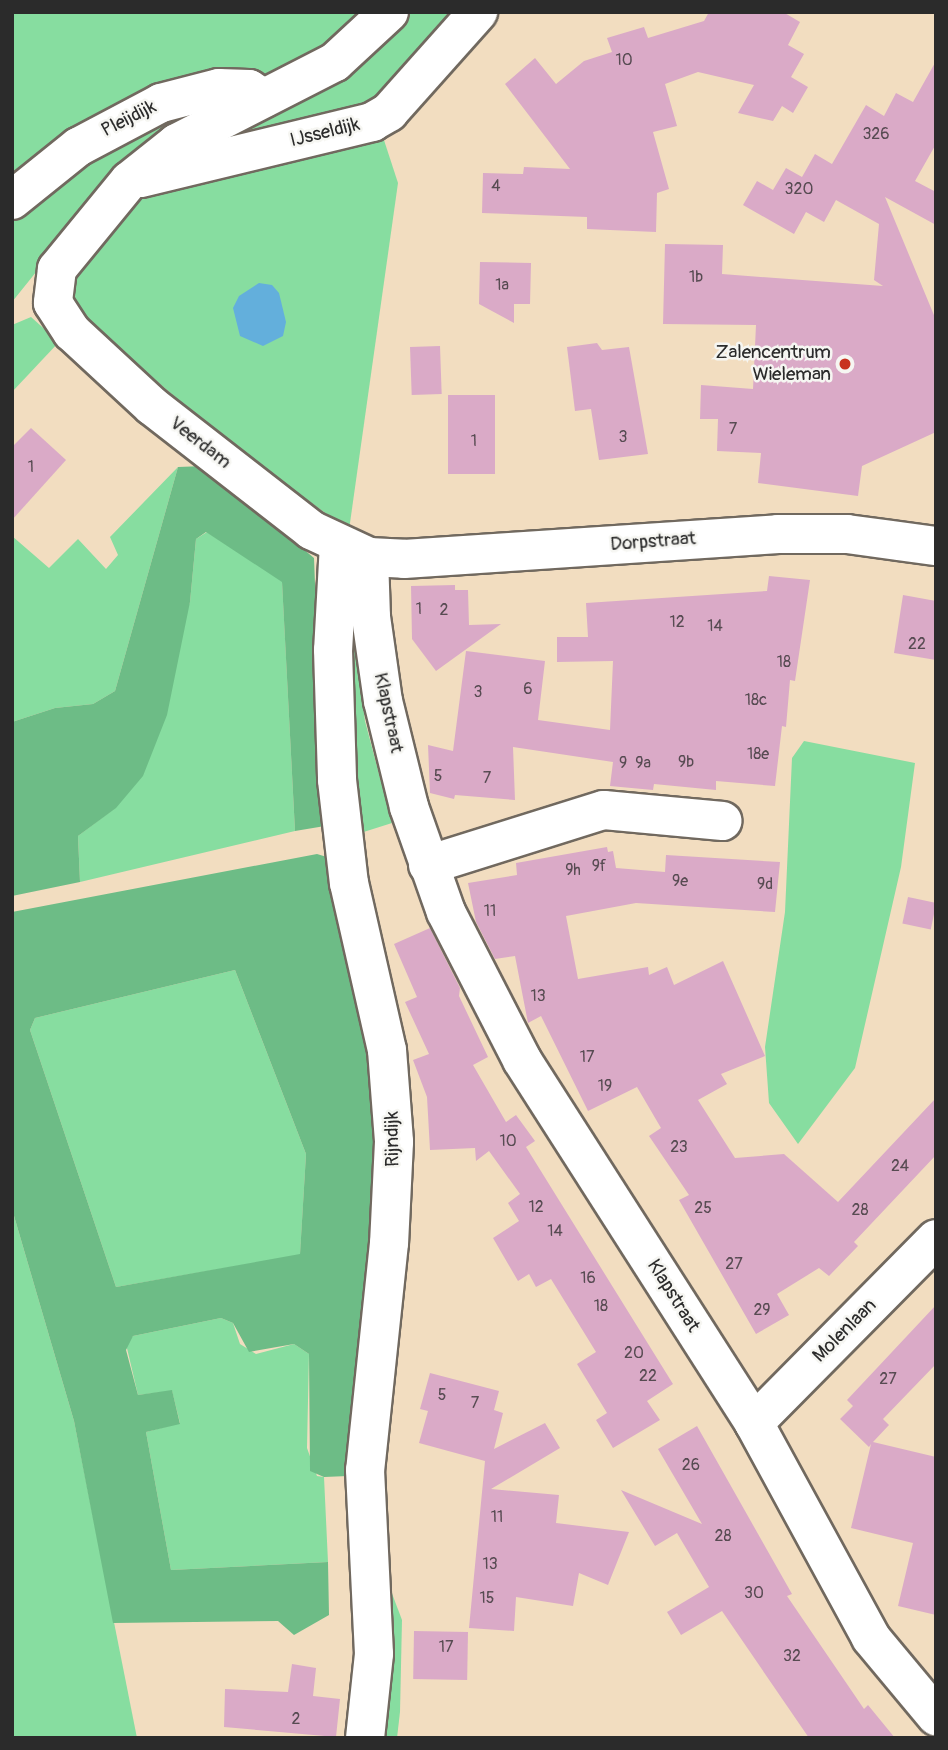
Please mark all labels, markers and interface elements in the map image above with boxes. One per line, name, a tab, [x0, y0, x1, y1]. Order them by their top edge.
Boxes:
house number: 10	[615, 50, 633, 70]
street label: Pleijdijk	[98, 96, 160, 142]
street label: IJsseldijk	[288, 113, 362, 153]
house number: 326	[862, 124, 890, 144]
house number: 4	[491, 176, 501, 196]
house number: 320	[785, 179, 813, 199]
house number: 1b	[689, 267, 703, 287]
house number: 1a	[495, 275, 509, 295]
place label: Zalencentrum Wieleman	[715, 342, 831, 386]
marker: Zalencentrum Wieleman	[837, 356, 853, 372]
street label: Veerdam	[165, 412, 235, 474]
house number: 7	[729, 419, 737, 439]
house number: 3	[619, 427, 627, 447]
house number: 1	[471, 431, 477, 451]
house number: 1	[28, 457, 34, 477]
street label: Dorpstraat	[610, 528, 696, 556]
house number: 1	[416, 599, 422, 619]
house number: 2	[440, 600, 448, 620]
house number: 12	[669, 612, 685, 632]
house number: 14	[707, 616, 723, 636]
house number: 22	[908, 634, 926, 654]
house number: 18	[777, 652, 791, 672]
street label: Klapstraat	[368, 671, 408, 755]
house number: 6	[523, 679, 533, 699]
house number: 3	[474, 682, 482, 702]
house number: 18c	[745, 690, 767, 710]
house number: 18e	[747, 744, 769, 764]
house number: 9b	[678, 752, 694, 772]
house number: 9	[619, 753, 627, 773]
house number: 9a	[635, 753, 651, 773]
house number: 5	[434, 766, 442, 786]
house number: 7	[483, 768, 491, 788]
house number: 9f	[592, 856, 606, 876]
house number: 9h	[565, 860, 581, 880]
house number: 9e	[672, 871, 688, 891]
house number: 9d	[757, 874, 773, 894]
house number: 11	[484, 901, 496, 921]
house number: 13	[530, 986, 546, 1006]
house number: 17	[580, 1047, 594, 1067]
house number: 19	[598, 1076, 612, 1096]
street label: Rijndijk	[381, 1111, 405, 1167]
house number: 10	[499, 1131, 517, 1151]
house number: 23	[670, 1137, 688, 1157]
house number: 24	[891, 1156, 909, 1176]
house number: 12	[528, 1197, 544, 1217]
house number: 25	[694, 1198, 712, 1218]
house number: 28	[851, 1200, 869, 1220]
house number: 14	[547, 1221, 563, 1241]
house number: 27	[725, 1254, 743, 1274]
street label: Klapstraat	[642, 1255, 704, 1337]
house number: 16	[580, 1268, 596, 1288]
street label: Molenlaan	[808, 1294, 882, 1368]
house number: 18	[594, 1296, 608, 1316]
house number: 29	[753, 1300, 771, 1320]
house number: 20	[624, 1343, 644, 1363]
house number: 22	[639, 1366, 657, 1386]
house number: 27	[879, 1369, 897, 1389]
house number: 5	[438, 1385, 446, 1405]
house number: 7	[471, 1393, 479, 1413]
house number: 26	[682, 1455, 700, 1475]
house number: 11	[491, 1507, 503, 1527]
house number: 28	[714, 1526, 732, 1546]
house number: 13	[482, 1554, 498, 1574]
house number: 30	[744, 1583, 764, 1603]
house number: 15	[480, 1588, 494, 1608]
house number: 17	[439, 1637, 453, 1657]
house number: 32	[783, 1646, 801, 1666]
house number: 2	[292, 1709, 300, 1729]

